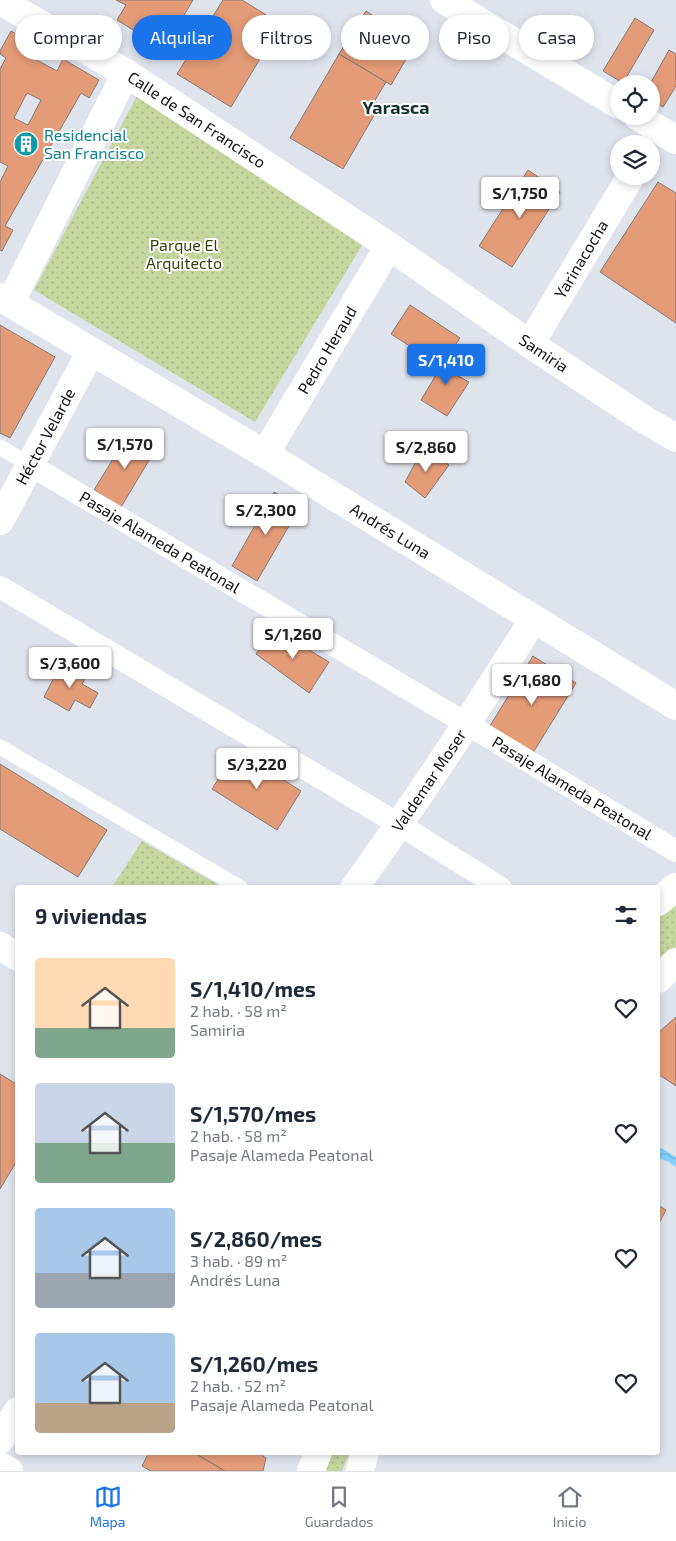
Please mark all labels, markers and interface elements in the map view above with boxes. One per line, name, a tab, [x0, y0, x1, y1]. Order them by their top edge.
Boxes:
chip: Comprar	[15, 15, 122, 60]
chip: Alquilar	[132, 15, 232, 60]
chip: Filtros	[242, 15, 331, 60]
chip: Nuevo	[341, 15, 429, 60]
chip: Piso	[439, 15, 509, 60]
chip: Casa	[519, 15, 594, 60]
street label: Calle de San Francisco	[125, 67, 270, 171]
map controls	[610, 75, 660, 185]
button: locate	[610, 75, 660, 125]
district label: Yarasca	[362, 96, 430, 118]
place label: Residencial San Francisco	[44, 125, 144, 162]
building icon: Residencial San Francisco	[13, 131, 39, 157]
button: layers	[610, 135, 660, 185]
pin: S/1,750	[474, 176, 566, 219]
text: S/1,750	[492, 183, 548, 202]
street label: Yarinacocha	[550, 216, 611, 302]
park label: Parque El Arquitecto	[146, 235, 222, 272]
street label: Pedro Heraud	[293, 303, 360, 397]
street label: Samiria	[516, 329, 572, 376]
pin: S/1,410	[400, 344, 492, 386]
text: S/1,410	[418, 350, 474, 369]
street label: Héctor Velarde	[11, 385, 78, 488]
pin: S/1,570	[79, 428, 171, 470]
pin: S/2,860	[380, 430, 472, 473]
text: S/1,570	[97, 434, 153, 453]
text: S/2,860	[396, 437, 456, 456]
street label: Pasaje Alameda Peatonal	[76, 487, 244, 597]
pin: S/2,300	[220, 494, 312, 536]
street label: Andrés Luna	[347, 499, 434, 562]
text: S/2,300	[236, 500, 296, 519]
pin: S/1,260	[247, 618, 339, 660]
text: S/1,260	[264, 624, 322, 643]
pin: S/3,600	[24, 646, 116, 689]
text: S/3,600	[40, 653, 100, 672]
pin: S/1,680	[486, 664, 578, 706]
text: S/1,680	[503, 670, 561, 689]
street label: Valdemar Moser	[387, 725, 470, 835]
street label: Pasaje Alameda Peatonal	[489, 732, 656, 843]
pin: S/3,220	[211, 748, 303, 790]
text: S/3,220	[227, 754, 287, 773]
icon: filters	[612, 901, 640, 929]
text: 9 viviendas	[35, 903, 147, 928]
text: S/1,410/mes	[190, 976, 316, 1001]
icon: home	[75, 978, 135, 1038]
icon: heart	[612, 994, 640, 1022]
text: 2 hab. · 58 m²	[190, 1001, 287, 1020]
text: Samiria	[190, 1020, 245, 1039]
text: S/1,570/mes	[190, 1101, 316, 1126]
icon: home	[75, 1103, 135, 1163]
icon: heart	[612, 1119, 640, 1147]
text: 2 hab. · 58 m²	[190, 1126, 287, 1145]
text: Pasaje Alameda Peatonal	[190, 1145, 373, 1164]
text: S/2,860/mes	[190, 1226, 322, 1251]
icon: home	[75, 1228, 135, 1288]
icon: heart	[612, 1244, 640, 1272]
text: 3 hab. · 89 m²	[190, 1251, 287, 1270]
text: Andrés Luna	[190, 1270, 280, 1289]
text: S/1,260/mes	[190, 1351, 318, 1376]
icon: home	[75, 1353, 135, 1413]
icon: heart	[612, 1369, 640, 1397]
text: 2 hab. · 52 m²	[190, 1376, 286, 1395]
text: Pasaje Alameda Peatonal	[190, 1395, 373, 1414]
tab: Mapa	[90, 1483, 125, 1530]
tab: Guardados	[305, 1483, 373, 1530]
tab: Inicio	[553, 1483, 586, 1530]

